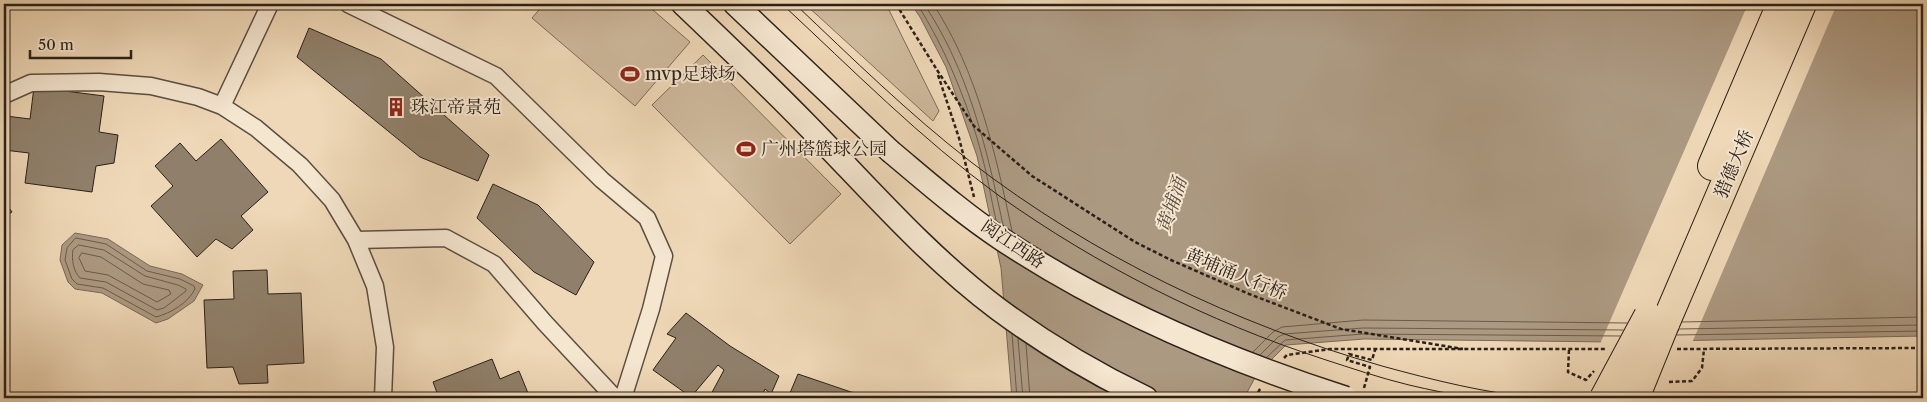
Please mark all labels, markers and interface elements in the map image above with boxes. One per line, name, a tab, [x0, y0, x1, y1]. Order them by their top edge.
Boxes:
scale bar	[30, 28, 131, 60]
text: 50 m	[38, 35, 74, 54]
sports icon: mvp足球场	[619, 63, 641, 85]
place label: mvp足球场	[645, 63, 736, 85]
building icon: 珠江帝景苑	[385, 96, 407, 118]
place label: 珠江帝景苑	[411, 96, 501, 118]
street label: 猎德大桥	[1710, 127, 1758, 201]
sports icon: 广州塔篮球公园	[735, 138, 757, 160]
place label: 广州塔篮球公园	[761, 138, 887, 160]
water label: 黄埔涌	[1152, 173, 1192, 236]
street label: 阅江西路	[977, 215, 1049, 273]
street label: 黄埔涌人行桥	[1182, 244, 1290, 304]

